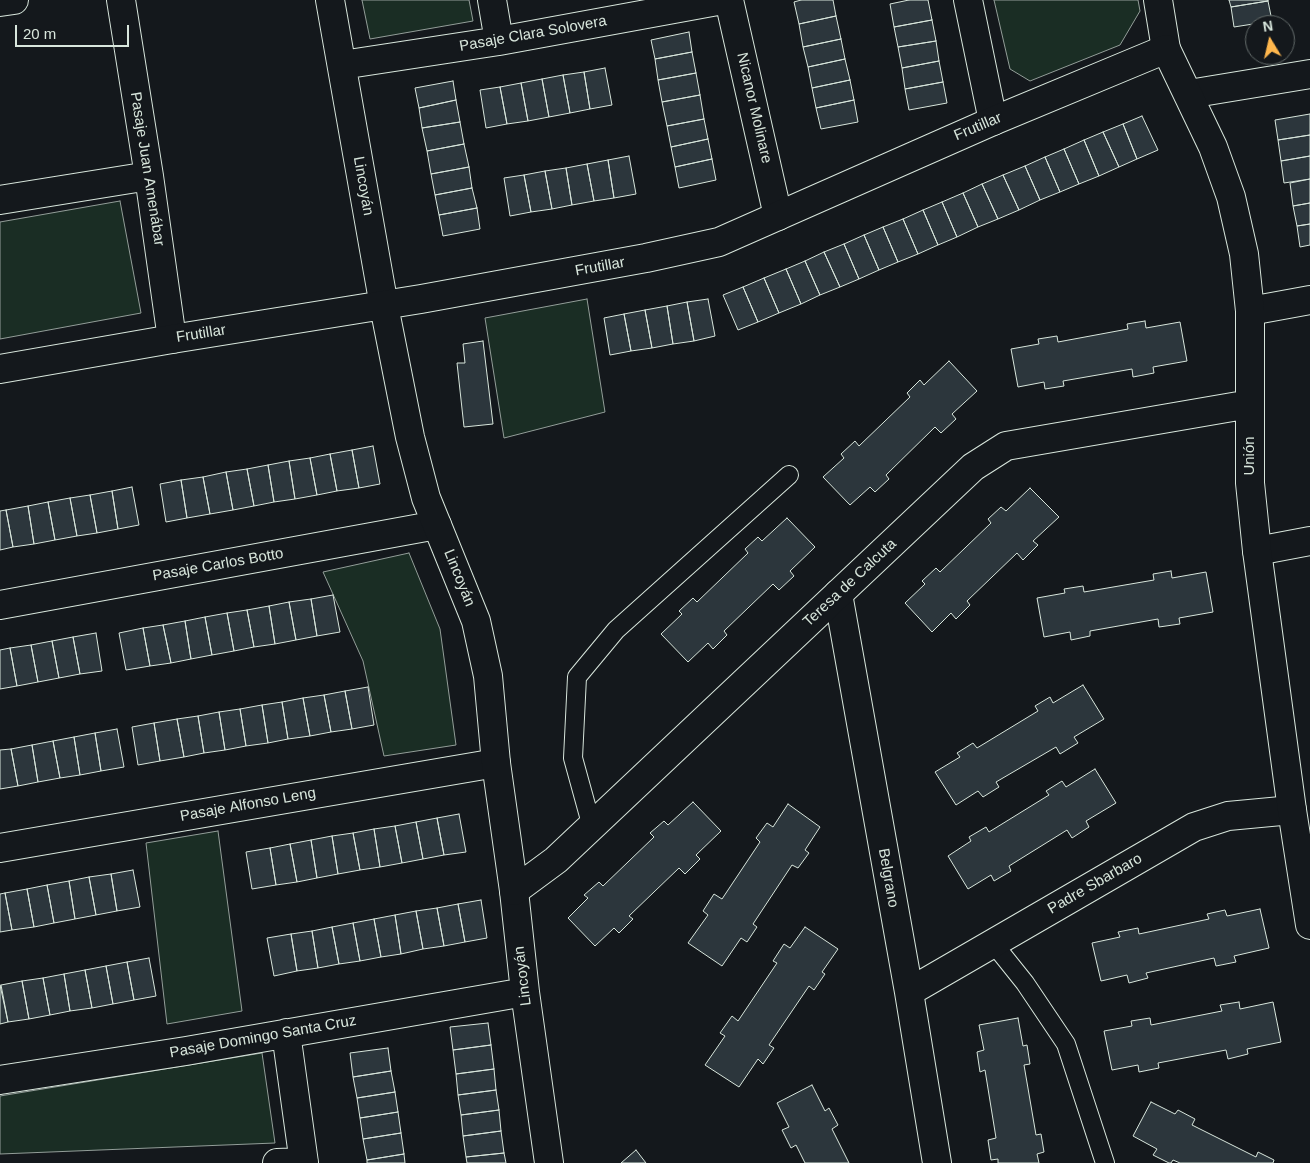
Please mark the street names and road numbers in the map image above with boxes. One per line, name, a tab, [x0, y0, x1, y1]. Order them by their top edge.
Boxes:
street label: Pasaje Clara Solovera	[458, 12, 608, 56]
street label: Nicanor Molinare	[732, 51, 776, 165]
street label: Pasaje Juan Amenábar	[126, 91, 168, 247]
street label: Frutillar	[951, 109, 1005, 145]
street label: Lincoyán	[349, 155, 377, 217]
street label: Frutillar	[574, 254, 626, 280]
street label: Frutillar	[175, 321, 227, 347]
street label: Unión	[1241, 436, 1259, 476]
street label: Teresa de Calcuta	[800, 535, 900, 631]
street label: Pasaje Carlos Botto	[151, 545, 285, 585]
street label: Lincoyán	[439, 547, 479, 609]
street label: Pasaje Alfonso Leng	[179, 784, 317, 826]
street label: Belgrano	[874, 847, 902, 909]
street label: Padre Sbarbaro	[1045, 850, 1145, 918]
street label: Lincoyán	[510, 945, 536, 1007]
street label: Pasaje Domingo Santa Cruz	[168, 1012, 358, 1062]

